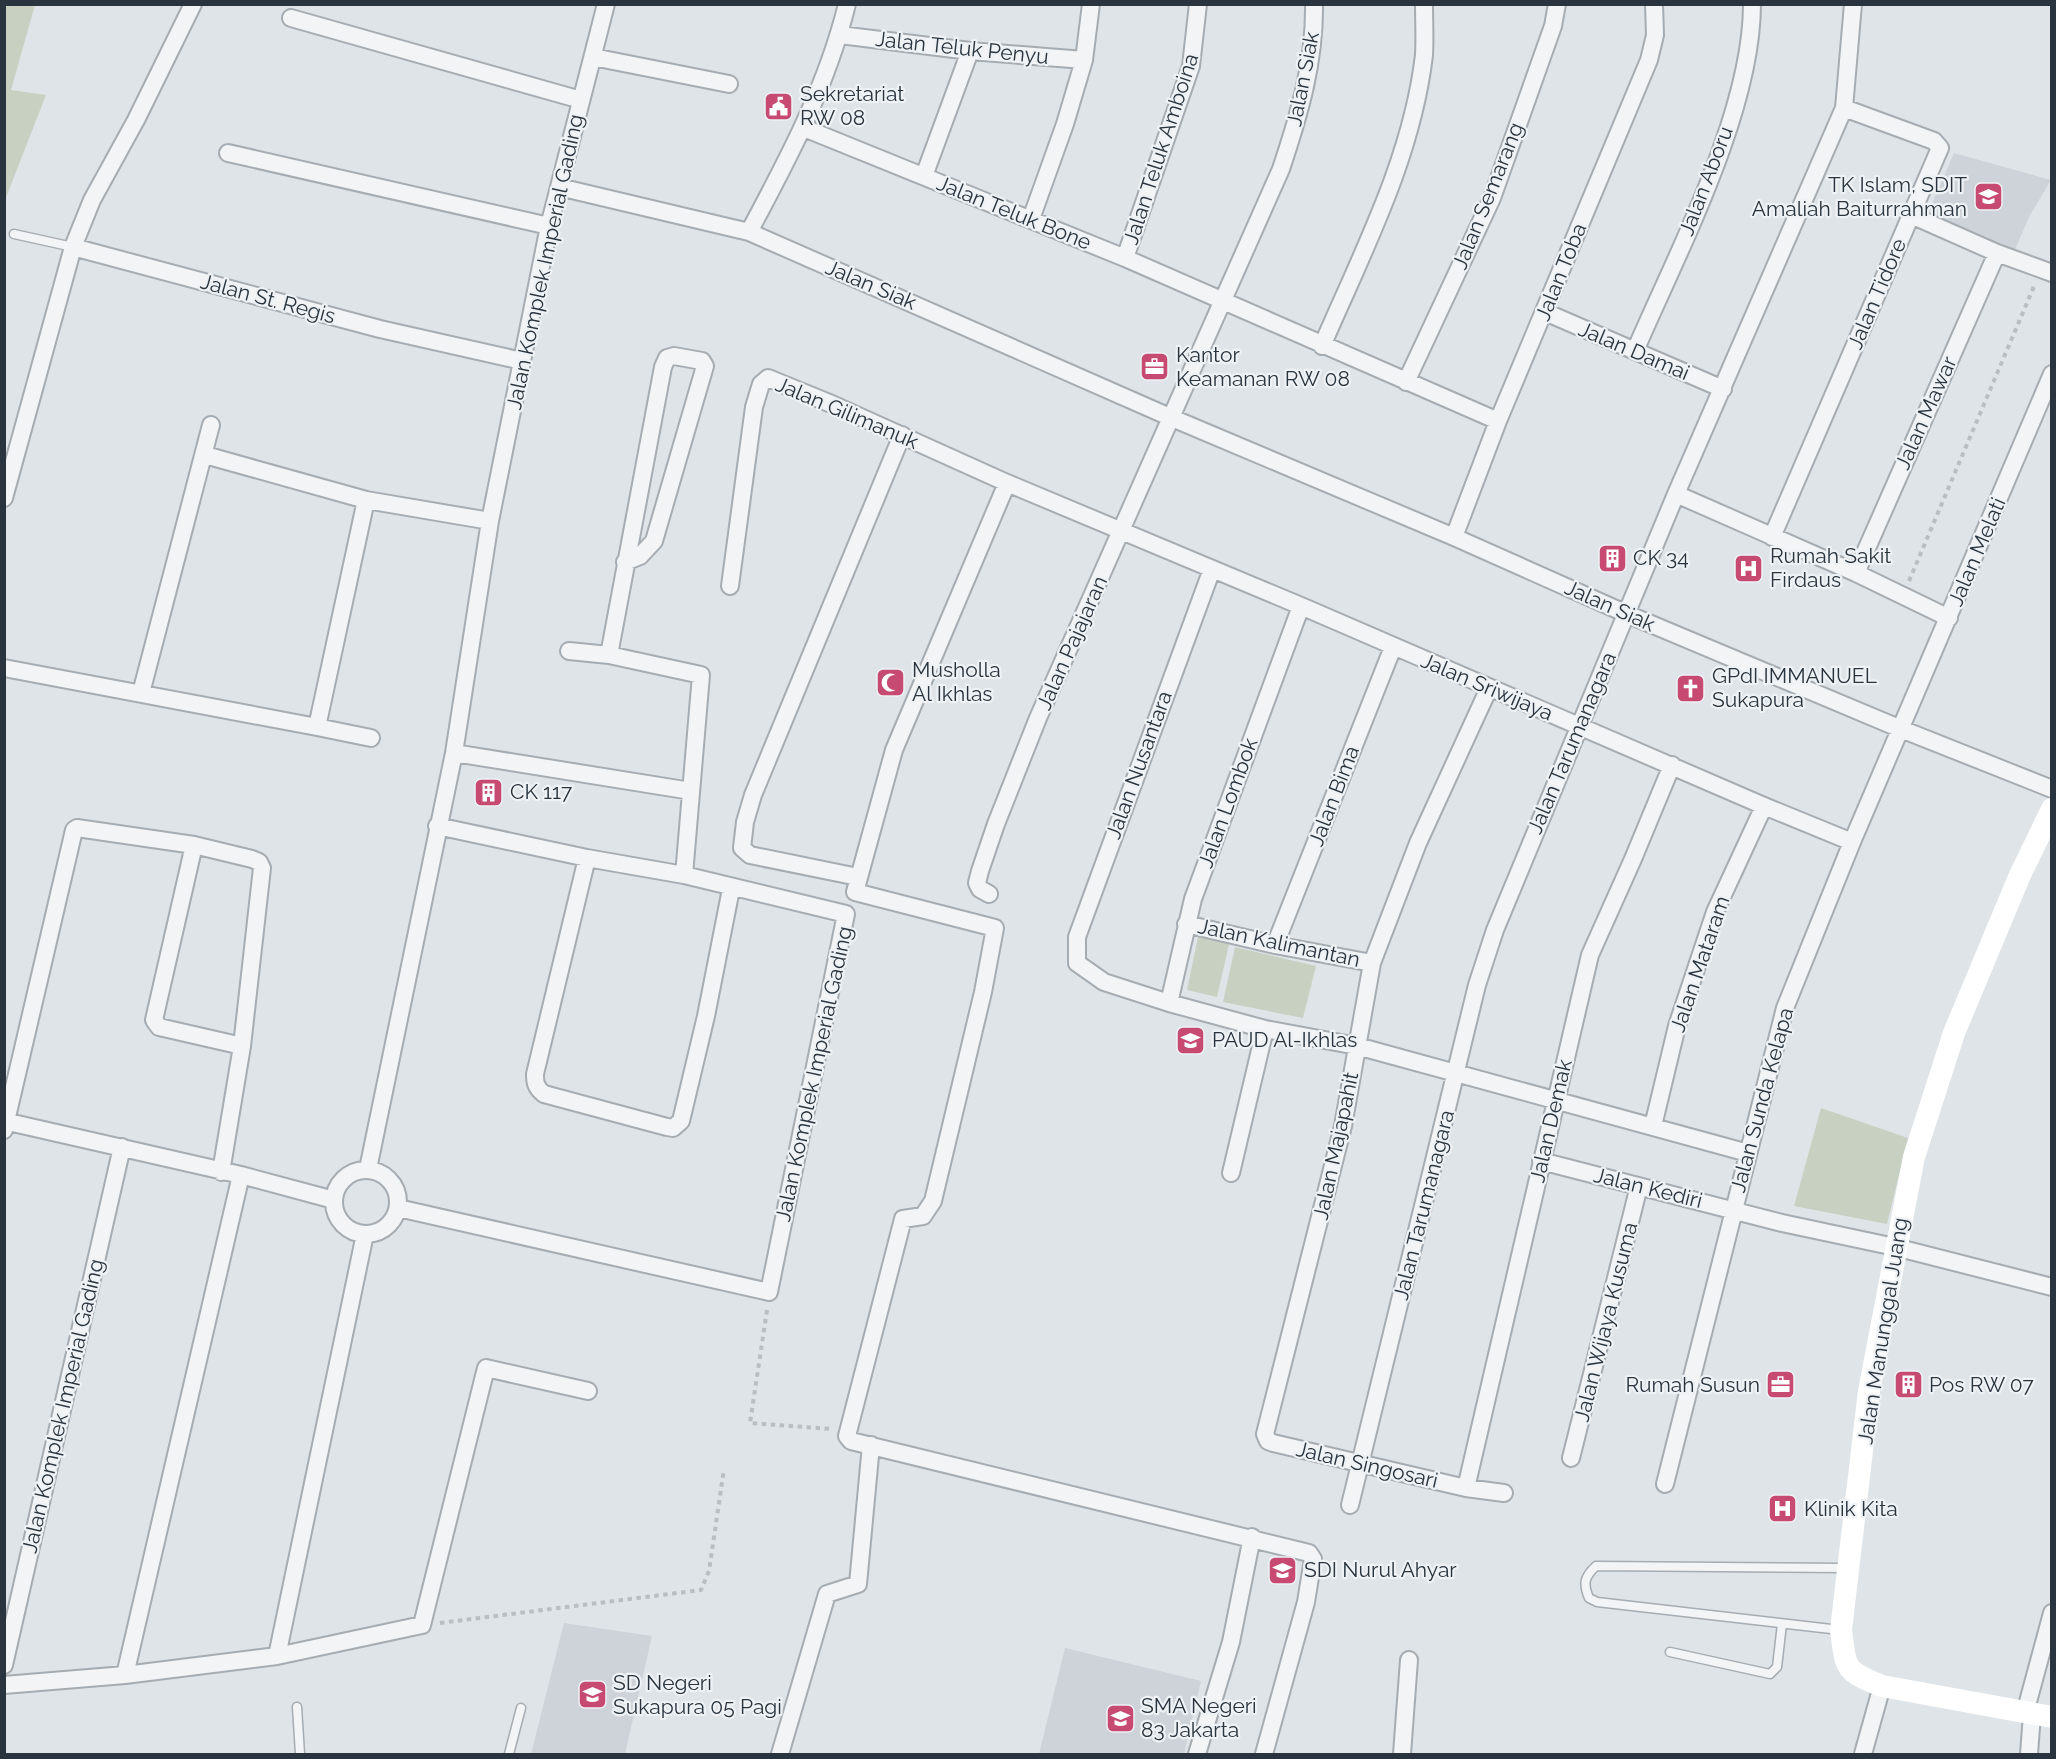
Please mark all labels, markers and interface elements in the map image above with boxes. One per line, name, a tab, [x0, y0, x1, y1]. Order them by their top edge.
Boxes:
street label: Jalan Teluk Penyu	[874, 26, 1050, 69]
street label: Jalan Siak	[1281, 29, 1324, 128]
street label: Jalan Teluk Amboina	[1118, 50, 1203, 248]
place label: Sekretariat RW 08	[800, 81, 904, 130]
public building icon: Sekretariat RW 08	[763, 90, 795, 122]
street label: Jalan Komplek Imperial Gading	[501, 112, 588, 412]
street label: Jalan Semarang	[1447, 119, 1528, 273]
street label: Jalan Aboru	[1673, 123, 1738, 239]
street label: Jalan Teluk Bone	[933, 170, 1095, 255]
place label: TK Islam, SDIT Amaliah Baiturrahman	[1752, 172, 1967, 221]
school or university icon: TK Islam, SDIT Amaliah Baiturrahman	[1972, 181, 2004, 213]
street label: Jalan Toba	[1530, 219, 1591, 324]
street label: Jalan Tidore	[1842, 235, 1911, 353]
street label: Jalan Siak	[822, 254, 920, 315]
street label: Jalan St. Regis	[198, 269, 338, 329]
street label: Jalan Damai	[1575, 316, 1693, 385]
place label: Kantor Keamanan RW 08	[1176, 342, 1350, 391]
office icon: Kantor Keamanan RW 08	[1139, 351, 1171, 383]
street label: Jalan Mawar	[1889, 352, 1962, 473]
street label: Jalan Gilimanuk	[772, 371, 922, 454]
street label: Jalan Melati	[1942, 494, 2011, 610]
building icon: CK 34	[1596, 542, 1628, 574]
place label: Rumah Sakit Firdaus	[1770, 543, 1891, 592]
place label: CK 34	[1633, 545, 1689, 570]
hospital icon: Rumah Sakit Firdaus	[1733, 552, 1765, 584]
street label: Jalan Pajajaran	[1031, 572, 1112, 714]
street label: Jalan Siak	[1561, 575, 1659, 636]
street label: Jalan Sriwijaya	[1417, 648, 1557, 726]
street label: Jalan Tarumanagara	[1522, 648, 1621, 837]
place label: Musholla Al Ikhlas	[912, 657, 1001, 706]
place label: GPdI IMMANUEL Sukapura	[1712, 663, 1877, 712]
mosque icon: Musholla Al Ikhlas	[875, 666, 907, 698]
church icon: GPdI IMMANUEL Sukapura	[1675, 672, 1707, 704]
street label: Jalan Nusantara	[1100, 687, 1177, 842]
street label: Jalan Lombok	[1192, 734, 1263, 871]
street label: Jalan Bima	[1303, 742, 1364, 850]
building icon: CK 117	[473, 776, 505, 808]
place label: CK 117	[510, 779, 573, 804]
street label: Jalan Mataram	[1665, 892, 1735, 1035]
street label: Jalan Kalimantan	[1196, 913, 1362, 972]
street label: Jalan Komplek Imperial Gading	[770, 924, 857, 1224]
street label: Jalan Sunda Kelapa	[1725, 1005, 1798, 1195]
school or university icon: PAUD Al-Ikhlas	[1175, 1024, 1207, 1056]
place label: PAUD Al-Ikhlas	[1212, 1027, 1357, 1052]
street label: Jalan Demak	[1524, 1057, 1577, 1185]
street label: Jalan Majapahit	[1308, 1070, 1363, 1222]
street label: Jalan Tarumanagara	[1388, 1107, 1459, 1303]
street label: Jalan Kediri	[1591, 1162, 1705, 1213]
street label: Jalan Manunggal Juang	[1852, 1216, 1913, 1446]
street label: Jalan Wijaya Kusuma	[1569, 1220, 1642, 1424]
street label: Jalan Komplek Imperial Gading	[16, 1256, 109, 1555]
office icon: Rumah Susun	[1765, 1369, 1797, 1401]
building icon: Pos RW 07	[1892, 1369, 1924, 1401]
place label: Rumah Susun	[1626, 1372, 1760, 1397]
place label: Pos RW 07	[1929, 1372, 2034, 1397]
street label: Jalan Singosari	[1294, 1436, 1440, 1493]
hospital icon: Klinik Kita	[1767, 1493, 1799, 1525]
place label: Klinik Kita	[1804, 1496, 1898, 1521]
school or university icon: SDI Nurul Ahyar	[1267, 1554, 1299, 1586]
place label: SDI Nurul Ahyar	[1304, 1557, 1457, 1582]
place label: SD Negeri Sukapura 05 Pagi	[613, 1670, 782, 1719]
school or university icon: SD Negeri Sukapura 05 Pagi	[576, 1679, 608, 1711]
place label: SMA Negeri 83 Jakarta	[1141, 1693, 1257, 1742]
school or university icon: SMA Negeri 83 Jakarta	[1104, 1702, 1136, 1734]

